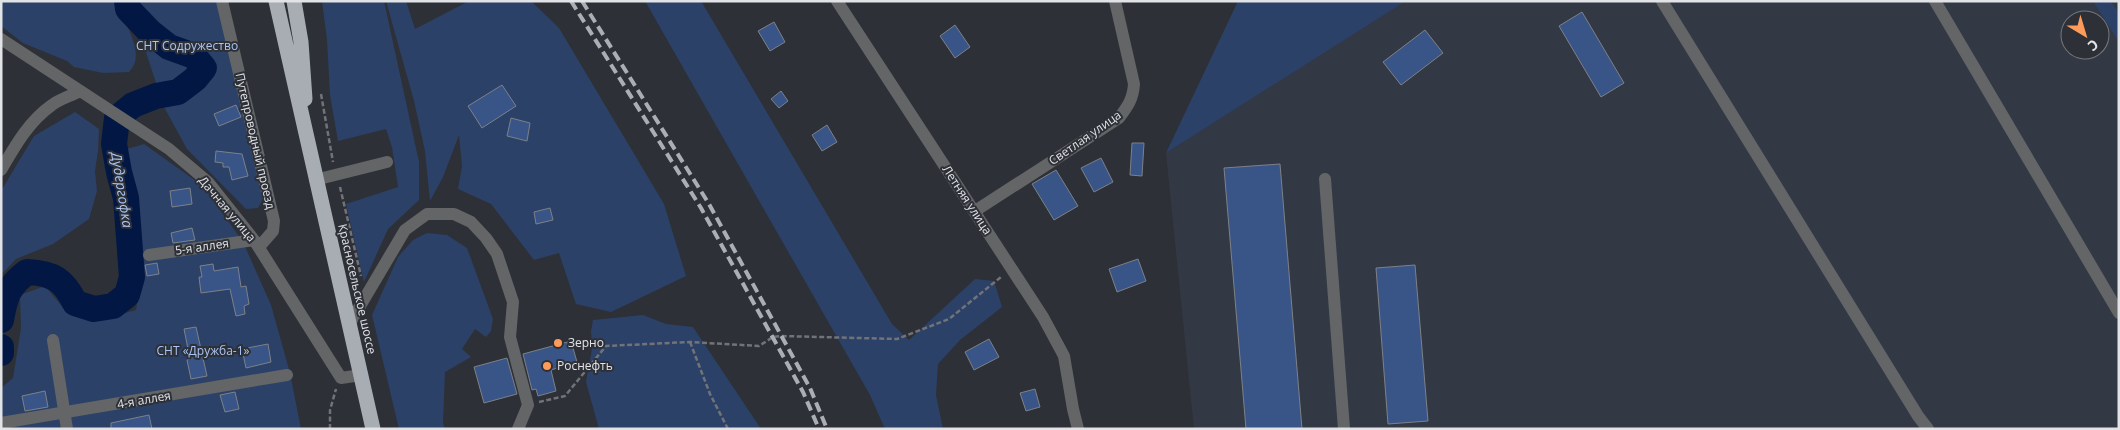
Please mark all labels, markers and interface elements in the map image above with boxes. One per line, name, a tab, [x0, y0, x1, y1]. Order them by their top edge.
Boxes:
north arrow	[2060, 10, 2110, 60]
text: С	[2084, 35, 2103, 56]
park label: СНТ Содружество	[136, 37, 238, 54]
street label: Путепроводный проезд	[232, 71, 279, 211]
street label: Светлая улица	[1045, 106, 1124, 169]
water label: Дудергофка	[107, 149, 138, 229]
street label: Летняя улица	[939, 162, 996, 238]
street label: Дачная улица	[195, 172, 260, 245]
street label: Красносельское шоссе	[334, 222, 381, 356]
street label: 5-я аллея	[174, 234, 230, 259]
place label: Зерно	[568, 334, 604, 351]
marker: Зерно	[552, 337, 564, 349]
park label: СНТ «Дружба-1»	[157, 342, 250, 359]
place label: Роснефть	[557, 357, 613, 374]
marker: Роснефть	[541, 360, 553, 372]
street label: 4-я аллея	[116, 386, 172, 413]

